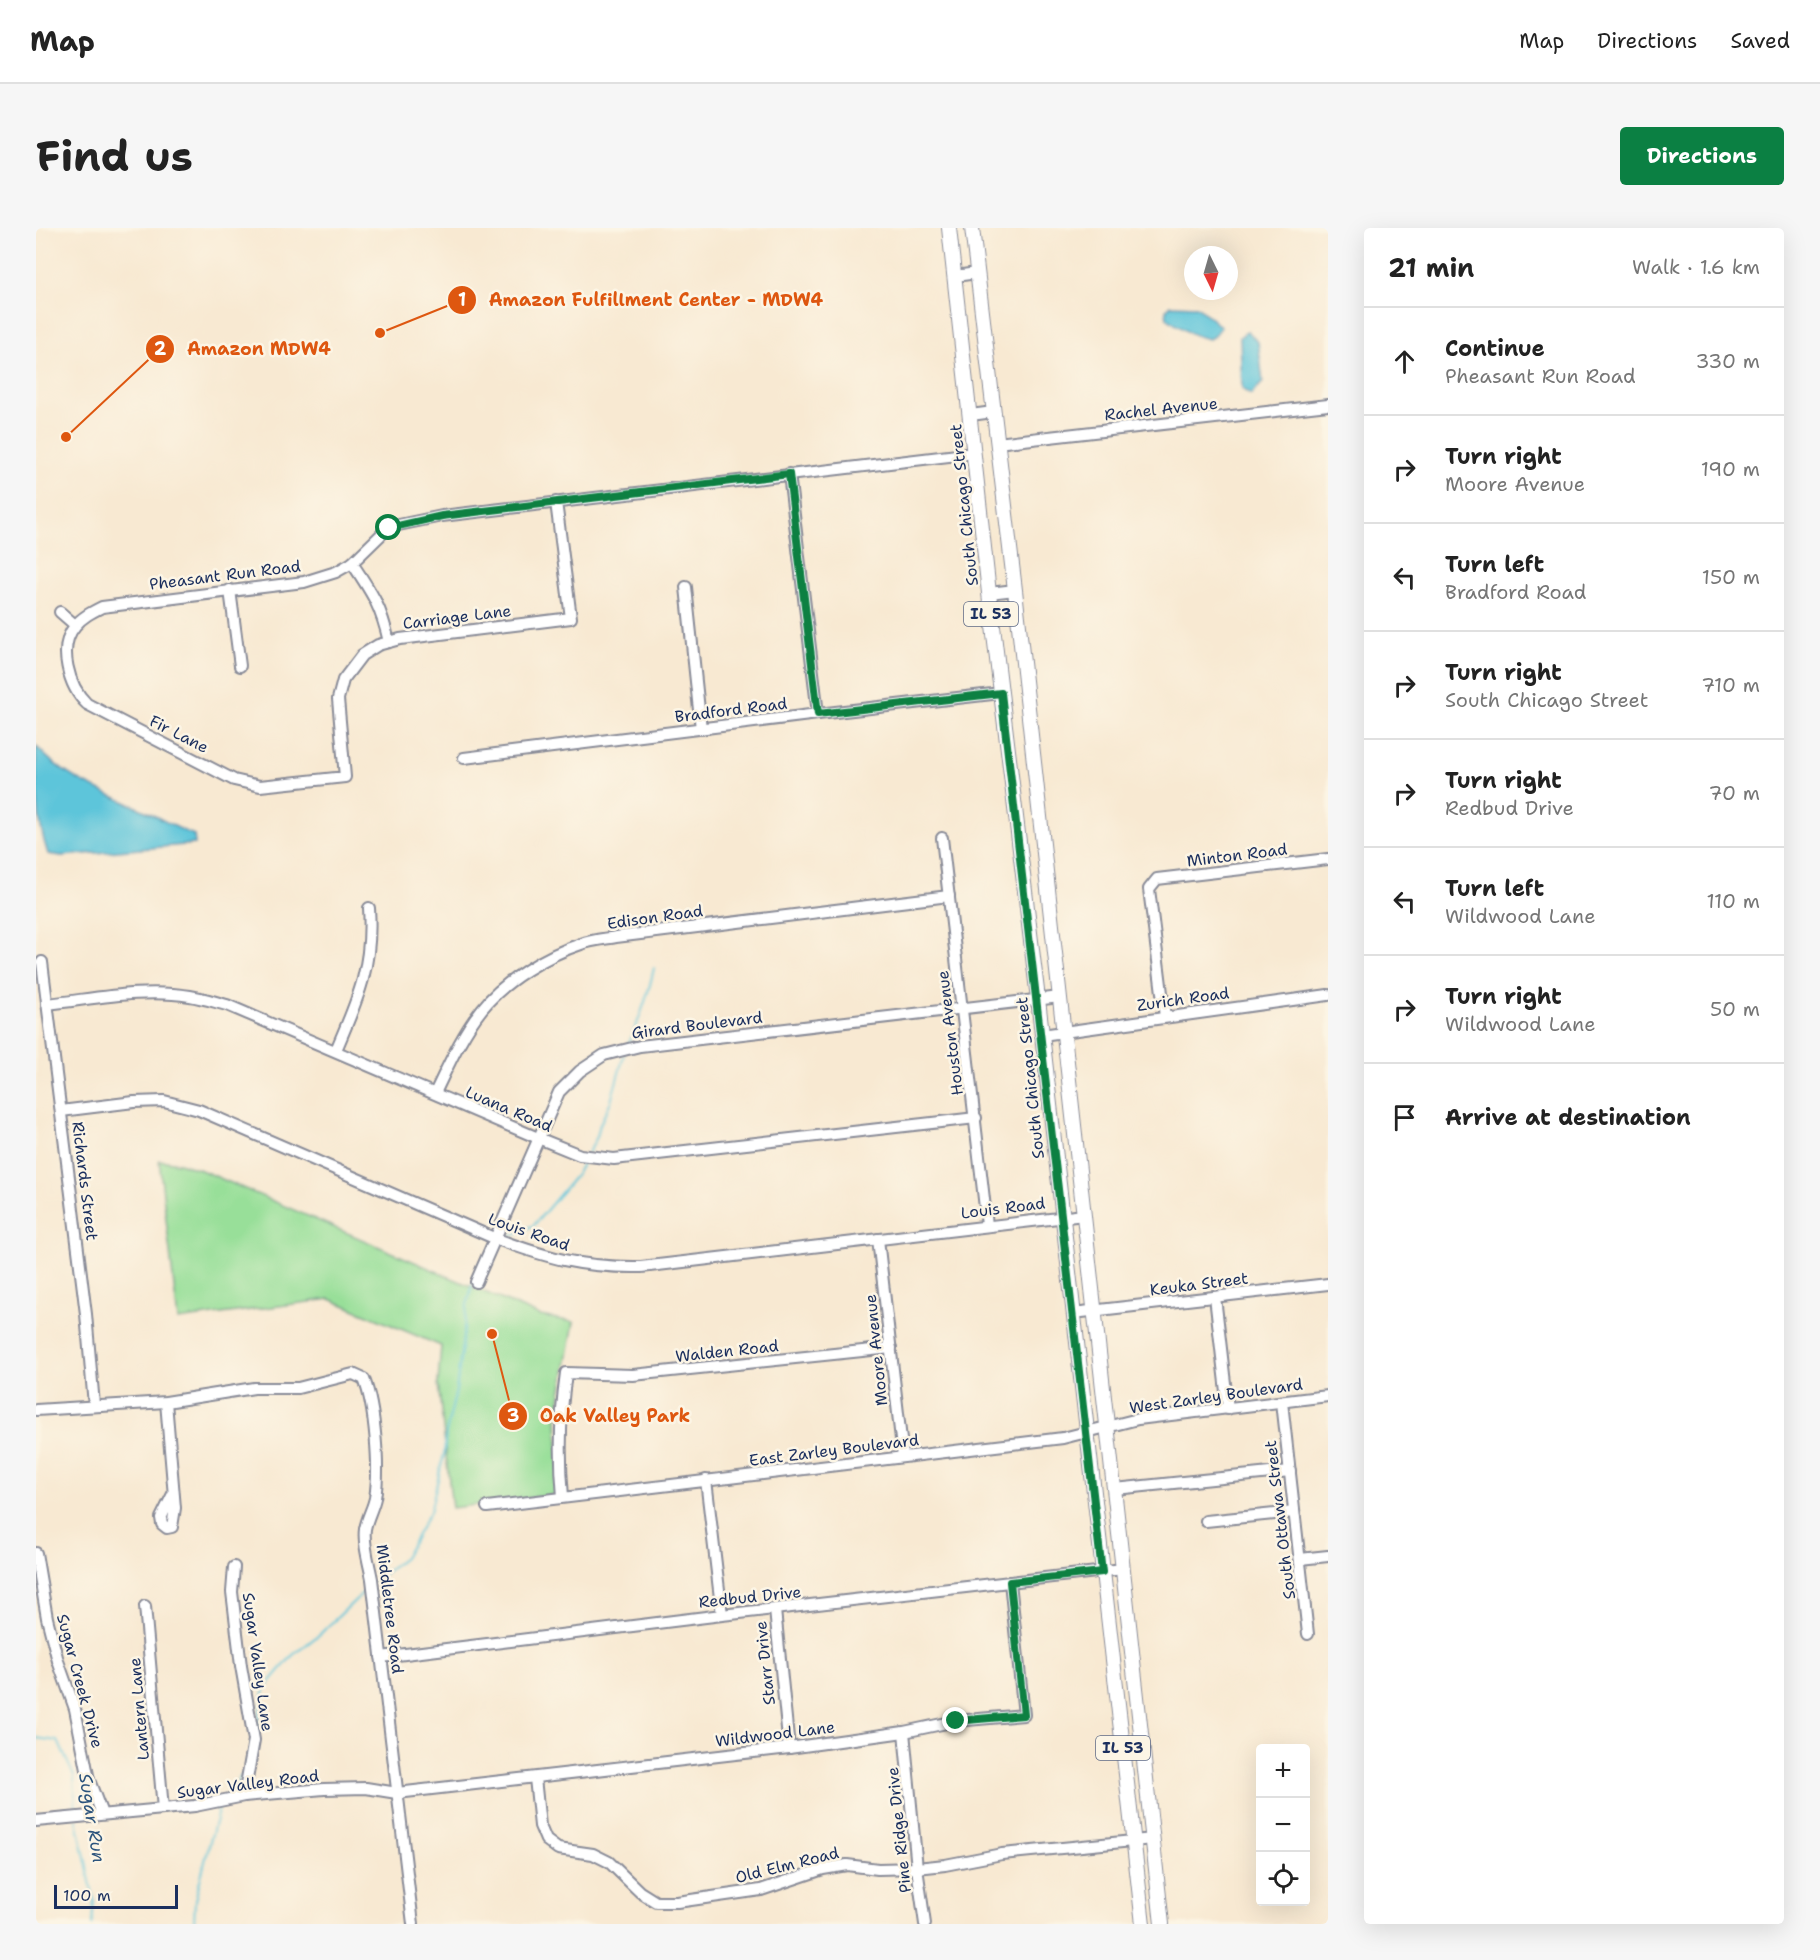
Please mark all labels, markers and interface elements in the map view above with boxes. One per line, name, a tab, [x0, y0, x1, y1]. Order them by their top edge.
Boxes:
text: Map	[30, 22, 95, 60]
text: Map	[1519, 27, 1564, 55]
text: Directions	[1597, 27, 1697, 55]
text: Saved	[1730, 27, 1790, 55]
button: Directions	[1620, 127, 1784, 185]
text: Find us	[36, 128, 193, 184]
north arrow	[1184, 246, 1238, 300]
text: 21 min	[1388, 250, 1474, 285]
text: Walk · 1.6 km	[1632, 254, 1760, 280]
callout: Amazon Fulfillment Center - MDW4	[447, 282, 835, 318]
text: 1	[458, 288, 466, 312]
text: Amazon Fulfillment Center - MDW4	[489, 288, 824, 312]
callout: Amazon MDW4	[145, 331, 343, 367]
text: Continue	[1445, 334, 1545, 363]
text: 2	[154, 337, 167, 361]
text: Amazon MDW4	[187, 337, 331, 361]
icon: ahead	[1388, 345, 1421, 378]
text: 330 m	[1696, 348, 1760, 374]
text: Pheasant Run Road	[1445, 363, 1636, 389]
street label: Rachel Avenue	[1103, 393, 1219, 425]
street label: South Chicago Street	[945, 423, 983, 587]
text: Turn right	[1445, 442, 1562, 471]
icon: right	[1388, 453, 1421, 486]
text: 190 m	[1701, 456, 1760, 482]
text: Moore Avenue	[1445, 471, 1585, 497]
route start	[375, 514, 401, 540]
text: Turn left	[1445, 550, 1544, 579]
street label: Pheasant Run Road	[148, 555, 302, 595]
icon: left	[1388, 561, 1421, 594]
text: 150 m	[1702, 564, 1760, 590]
text: Bradford Road	[1445, 579, 1586, 605]
street label: Carriage Lane	[402, 600, 512, 634]
road number: IL 53	[964, 602, 1018, 626]
text: Turn right	[1445, 658, 1562, 687]
icon: right	[1388, 669, 1421, 702]
text: 710 m	[1701, 672, 1760, 698]
text: South Chicago Street	[1445, 687, 1648, 713]
street label: Bradford Road	[674, 693, 788, 727]
street label: Fir Lane	[146, 710, 212, 758]
text: Turn right	[1445, 766, 1562, 795]
icon: right	[1388, 777, 1421, 810]
text: 70 m	[1708, 780, 1760, 806]
text: Redbud Drive	[1445, 795, 1574, 821]
street label: Minton Road	[1186, 838, 1288, 872]
text: Turn left	[1445, 874, 1544, 903]
icon: left	[1388, 885, 1421, 918]
text: 110 m	[1706, 888, 1760, 914]
street label: Edison Road	[606, 900, 704, 934]
text: Wildwood Lane	[1445, 903, 1596, 929]
street label: Houston Avenue	[932, 969, 968, 1097]
street label: Zurich Road	[1136, 982, 1230, 1016]
text: Turn right	[1445, 982, 1562, 1011]
icon: right	[1388, 993, 1421, 1026]
street label: South Chicago Street	[1011, 996, 1049, 1160]
text: 50 m	[1710, 996, 1760, 1022]
street label: Girard Boulevard	[630, 1007, 764, 1043]
text: Wildwood Lane	[1445, 1011, 1596, 1037]
street label: Luana Road	[462, 1081, 556, 1137]
icon: arrive	[1388, 1101, 1421, 1134]
text: Arrive at destination	[1445, 1103, 1691, 1132]
street label: Richards Street	[67, 1120, 103, 1242]
street label: Louis Road	[960, 1192, 1046, 1224]
street label: Louis Road	[485, 1208, 573, 1256]
street label: Keuka Street	[1149, 1268, 1249, 1300]
street label: Moore Avenue	[860, 1293, 892, 1407]
street label: Walden Road	[674, 1335, 780, 1367]
street label: West Zarley Boulevard	[1128, 1373, 1304, 1419]
callout: Oak Valley Park	[498, 1398, 703, 1434]
text: 3	[507, 1404, 519, 1428]
text: Oak Valley Park	[540, 1404, 690, 1428]
street label: East Zarley Boulevard	[748, 1429, 920, 1471]
street label: South Ottawa Street	[1260, 1439, 1300, 1601]
street label: Middletree Road	[372, 1543, 408, 1675]
street label: Redbud Drive	[698, 1581, 802, 1613]
street label: Sugar Valley Lane	[238, 1591, 278, 1733]
street label: Sugar Creek Drive	[52, 1612, 108, 1750]
street label: Starr Drive	[750, 1620, 780, 1706]
street label: Lantern Lane	[124, 1657, 154, 1761]
route end	[942, 1707, 968, 1733]
street label: Wildwood Lane	[714, 1716, 836, 1752]
road number: IL 53	[1096, 1736, 1150, 1760]
map controls	[1256, 1744, 1310, 1906]
button: +	[1256, 1744, 1310, 1798]
street label: Sugar Valley Road	[176, 1765, 320, 1803]
street label: Pine Ridge Drive	[882, 1766, 916, 1894]
water label: Sugar Run	[73, 1772, 111, 1864]
button: −	[1256, 1798, 1310, 1852]
street label: Old Elm Road	[733, 1842, 841, 1888]
button: locate	[1256, 1852, 1310, 1906]
scale bar	[54, 1882, 178, 1910]
text: 100 m	[63, 1885, 111, 1906]

